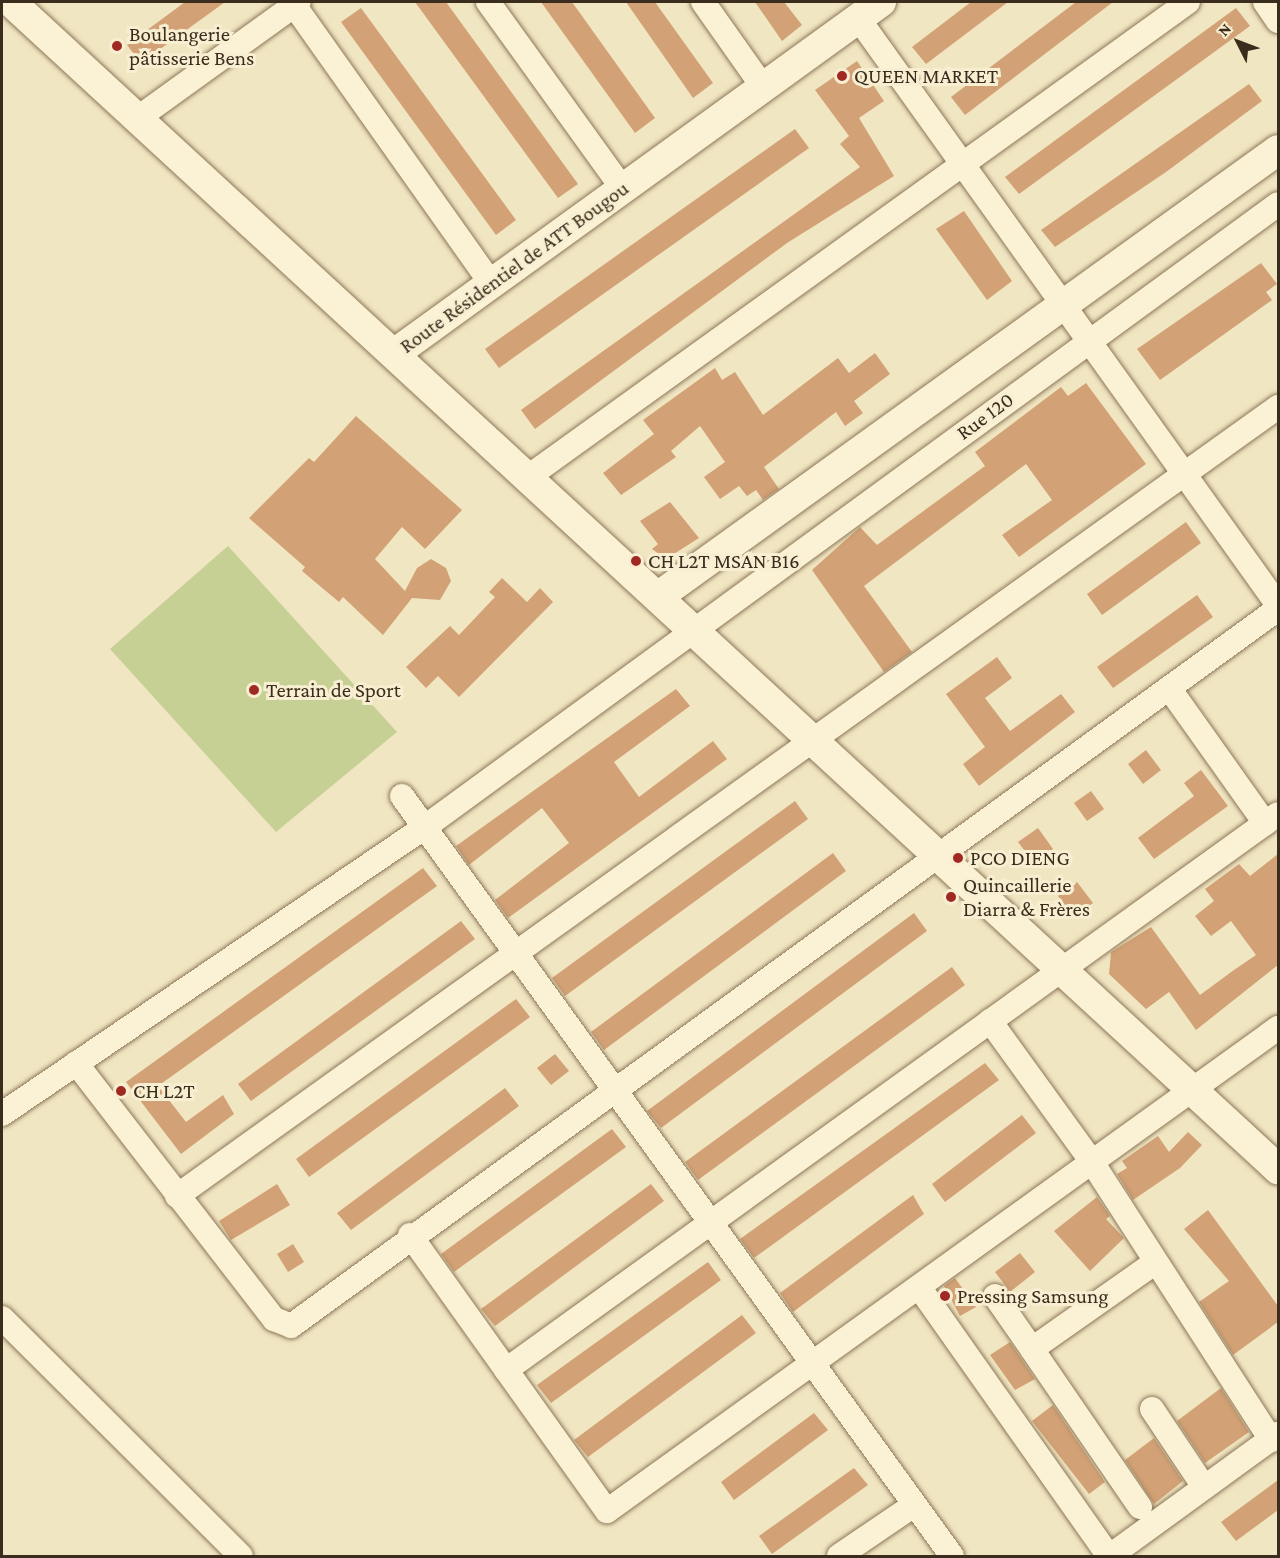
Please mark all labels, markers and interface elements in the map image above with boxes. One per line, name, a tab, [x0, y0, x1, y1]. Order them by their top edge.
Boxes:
north arrow	[1208, 12, 1268, 72]
text: N	[1214, 20, 1234, 39]
place label: Boulangerie pâtisserie Bens	[129, 21, 254, 71]
marker: Boulangerie pâtisserie Bens	[110, 39, 124, 53]
place label: QUEEN MARKET	[854, 63, 998, 89]
marker: QUEEN MARKET	[835, 69, 849, 83]
street label: Route Résidentiel de ATT Bougou	[395, 175, 633, 359]
street label: Rue 120	[951, 387, 1019, 445]
place label: CH L2T MSAN B16	[648, 548, 800, 574]
marker: CH L2T MSAN B16	[629, 554, 643, 568]
place label: Terrain de Sport	[266, 677, 401, 703]
marker: Terrain de Sport	[247, 683, 261, 697]
place label: PCO DIENG	[970, 845, 1070, 871]
marker: PCO DIENG	[951, 851, 965, 865]
place label: Quincaillerie Diarra & Frères	[963, 872, 1090, 922]
marker: Quincaillerie Diarra & Frères	[944, 890, 958, 904]
place label: CH L2T	[133, 1078, 195, 1104]
marker: CH L2T	[114, 1084, 128, 1098]
place label: Pressing Samsung	[957, 1283, 1108, 1309]
marker: Pressing Samsung	[938, 1289, 952, 1303]

